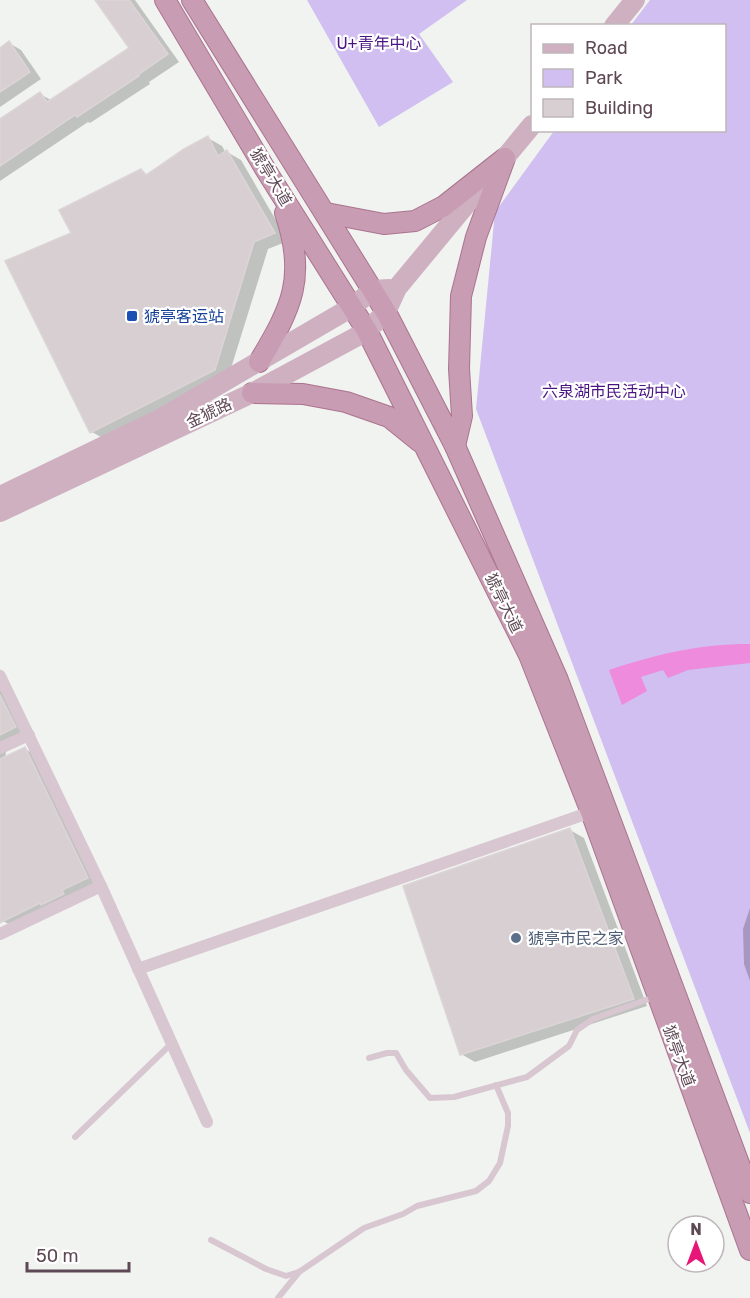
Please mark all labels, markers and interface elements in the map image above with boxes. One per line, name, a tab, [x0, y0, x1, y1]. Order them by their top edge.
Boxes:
legend	[531, 24, 726, 132]
park label: U+青年中心	[336, 34, 422, 53]
text: Road	[585, 37, 628, 59]
text: Park	[585, 67, 623, 89]
text: Building	[585, 97, 653, 119]
street label: 猇亭大道	[246, 145, 296, 209]
place label: 猇亭客运站	[144, 307, 224, 326]
marker: 猇亭客运站	[125, 309, 139, 323]
park label: 六泉湖市民活动中心	[542, 382, 686, 401]
street label: 金猇路	[183, 394, 235, 432]
street label: 猇亭大道	[481, 570, 527, 636]
place label: 猇亭市民之家	[528, 929, 624, 948]
marker: 猇亭市民之家	[509, 931, 523, 945]
street label: 猇亭大道	[659, 1023, 699, 1089]
north arrow	[666, 1214, 726, 1274]
text: N	[690, 1220, 702, 1239]
scale bar	[27, 1235, 129, 1273]
text: 50 m	[36, 1245, 79, 1267]

